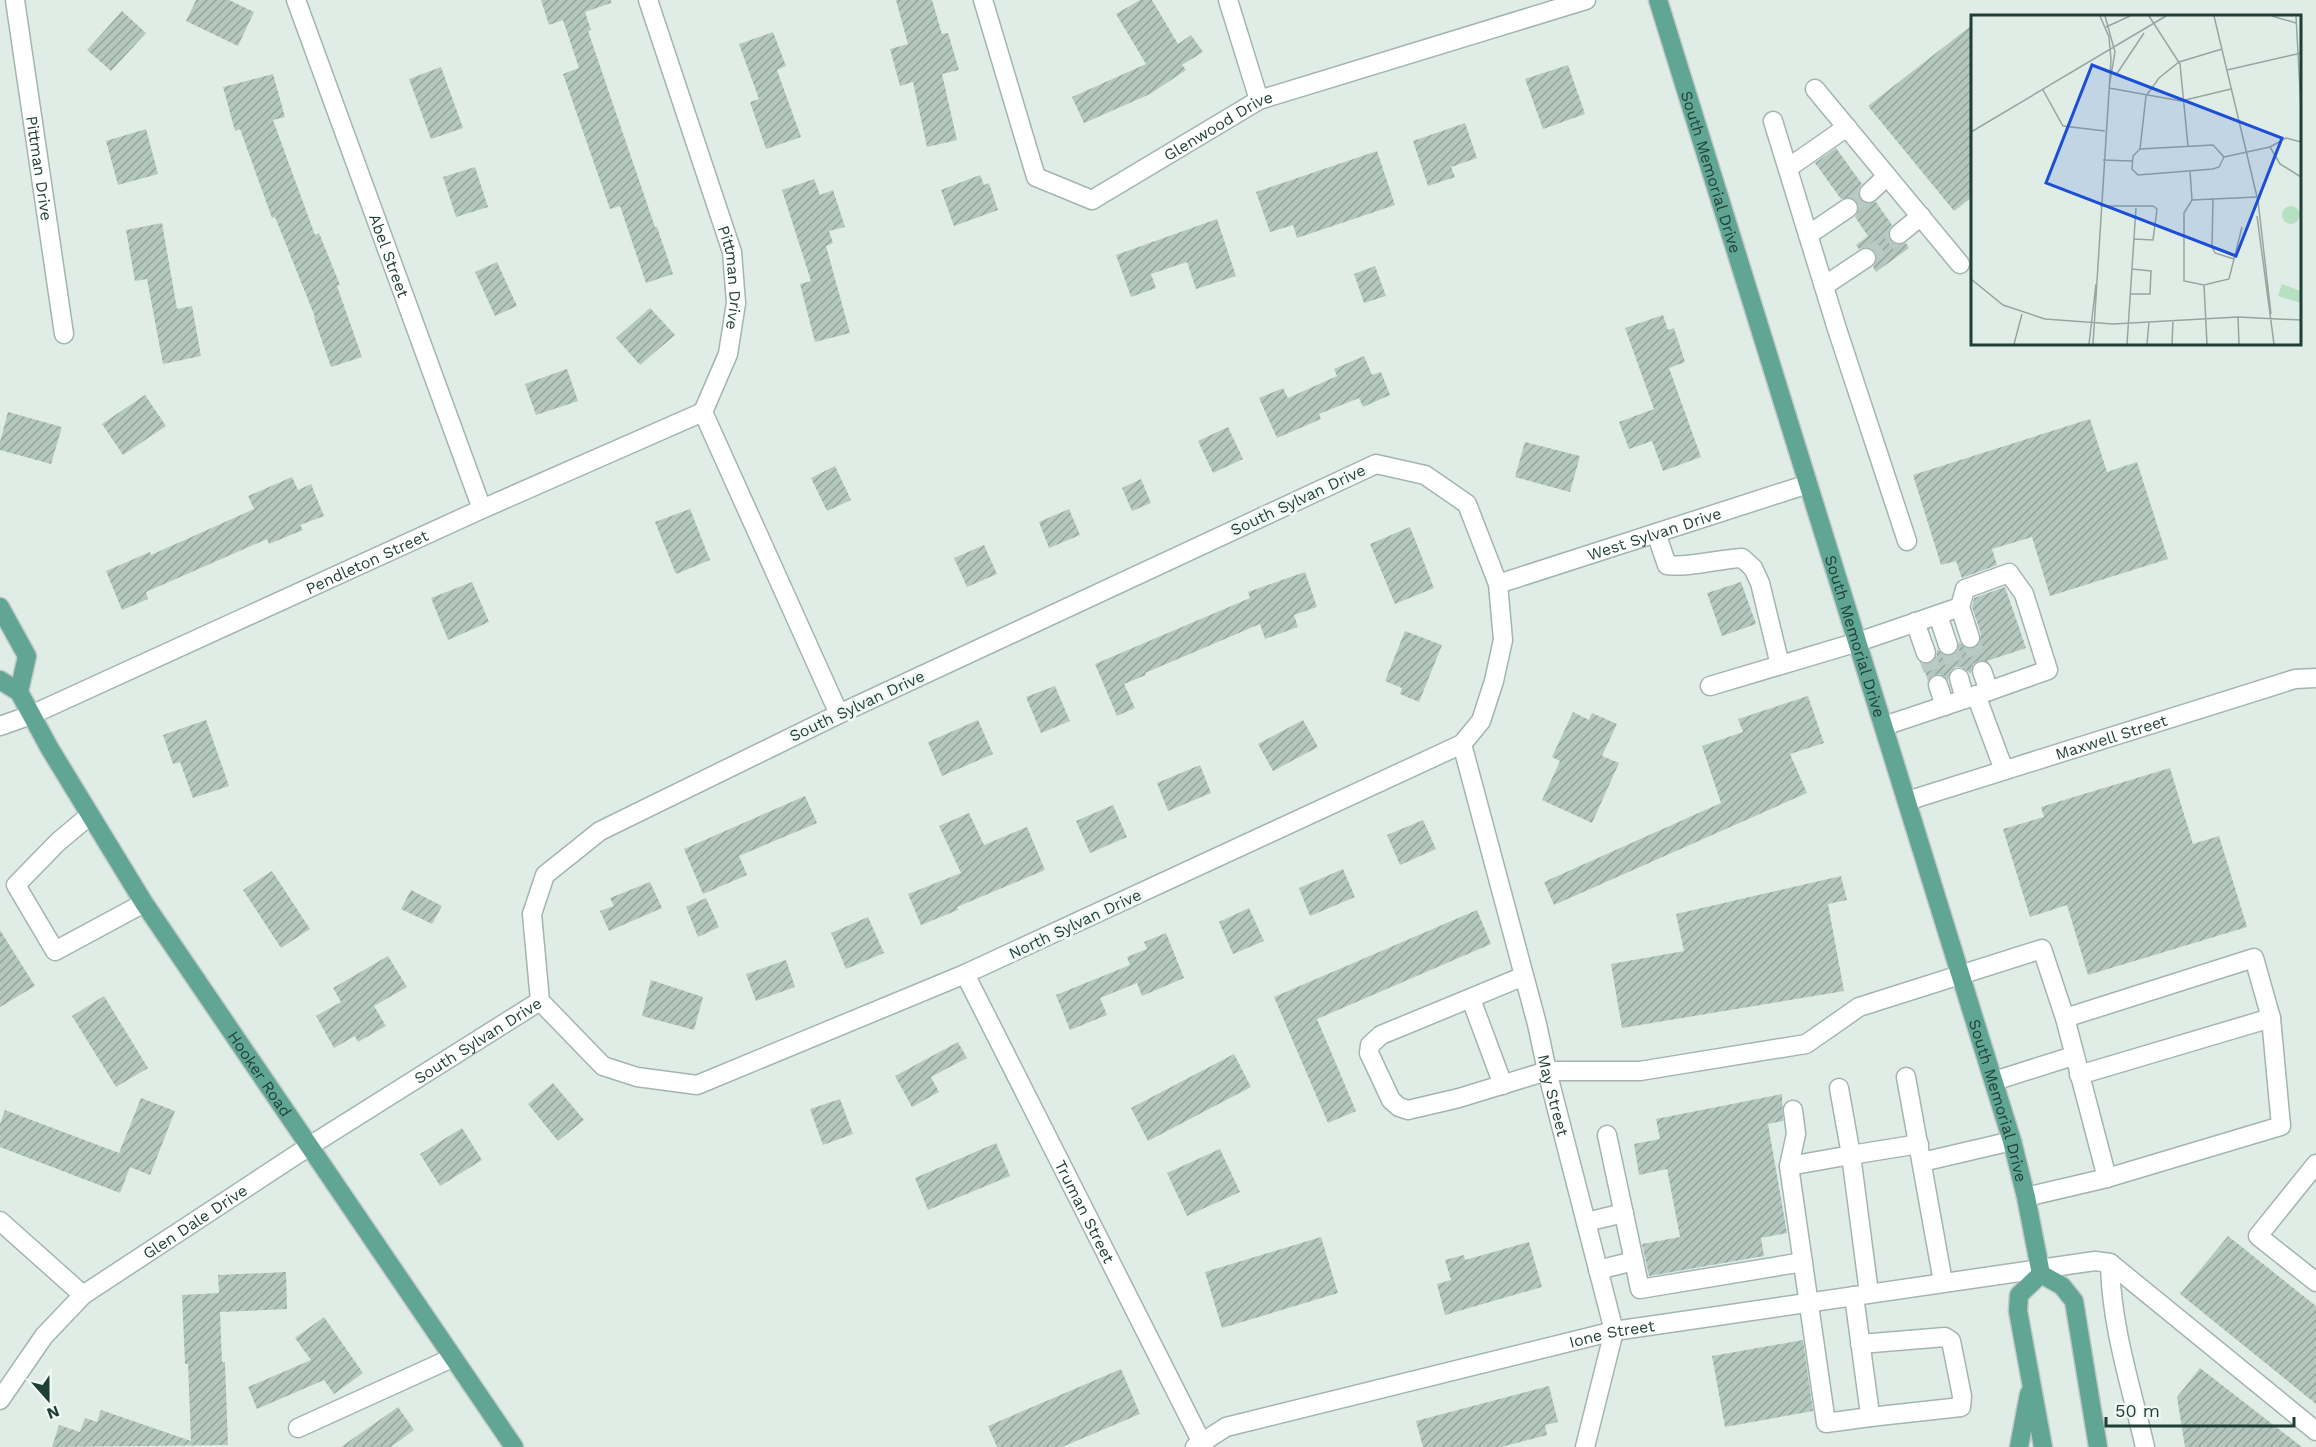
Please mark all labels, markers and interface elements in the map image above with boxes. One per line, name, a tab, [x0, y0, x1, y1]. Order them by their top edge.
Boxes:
inset map	[1971, 15, 2301, 345]
street label: Glenwood Drive	[1160, 87, 1275, 164]
street label: South Memorial Drive	[1677, 88, 1745, 255]
street label: Pittman Drive	[23, 114, 57, 222]
street label: Abel Street	[365, 211, 413, 300]
street label: Pittman Drive	[714, 223, 746, 331]
street label: South Sylvan Drive	[1227, 460, 1369, 540]
street label: West Sylvan Drive	[1585, 503, 1724, 564]
street label: Pendleton Street	[302, 525, 431, 598]
street label: South Memorial Drive	[1821, 553, 1889, 720]
street label: South Sylvan Drive	[786, 666, 928, 746]
street label: Maxwell Street	[2053, 710, 2170, 763]
street label: North Sylvan Drive	[1006, 885, 1144, 963]
street label: South Sylvan Drive	[410, 993, 545, 1087]
street label: South Memorial Drive	[1965, 1017, 2031, 1184]
street label: Hooker Road	[224, 1027, 296, 1120]
street label: May Street	[1534, 1053, 1573, 1138]
street label: Truman Street	[1051, 1157, 1119, 1266]
street label: Glen Dale Drive	[139, 1180, 251, 1263]
street label: Ione Street	[1567, 1316, 1656, 1351]
north arrow	[18, 1369, 78, 1429]
scale bar	[2106, 1390, 2294, 1428]
text: 50 m	[2115, 1400, 2160, 1421]
text: N	[44, 1402, 62, 1424]

